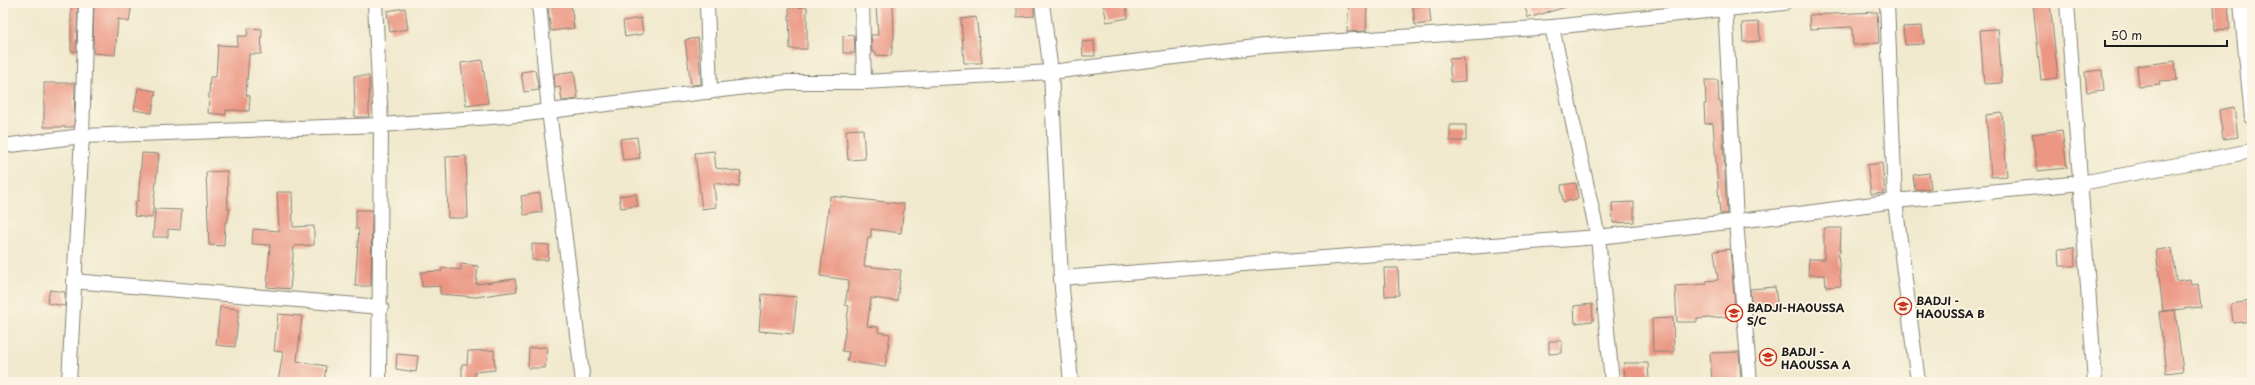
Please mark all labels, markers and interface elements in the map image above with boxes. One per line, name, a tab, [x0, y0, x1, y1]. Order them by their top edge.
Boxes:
scale bar	[2105, 22, 2227, 48]
text: 50 m	[2111, 26, 2142, 44]
place label: BADJI - HAOUSSA B	[1916, 292, 1985, 322]
school or university icon: BADJI - HAOUSSA B	[1893, 296, 1913, 316]
place label: BADJI-HAOUSSA S/C	[1747, 299, 1845, 329]
school or university icon: BADJI-HAOUSSA S/C	[1724, 303, 1744, 323]
place label: BADJI - HAOUSSA A	[1781, 343, 1851, 373]
school or university icon: BADJI - HAOUSSA A	[1758, 347, 1778, 367]

